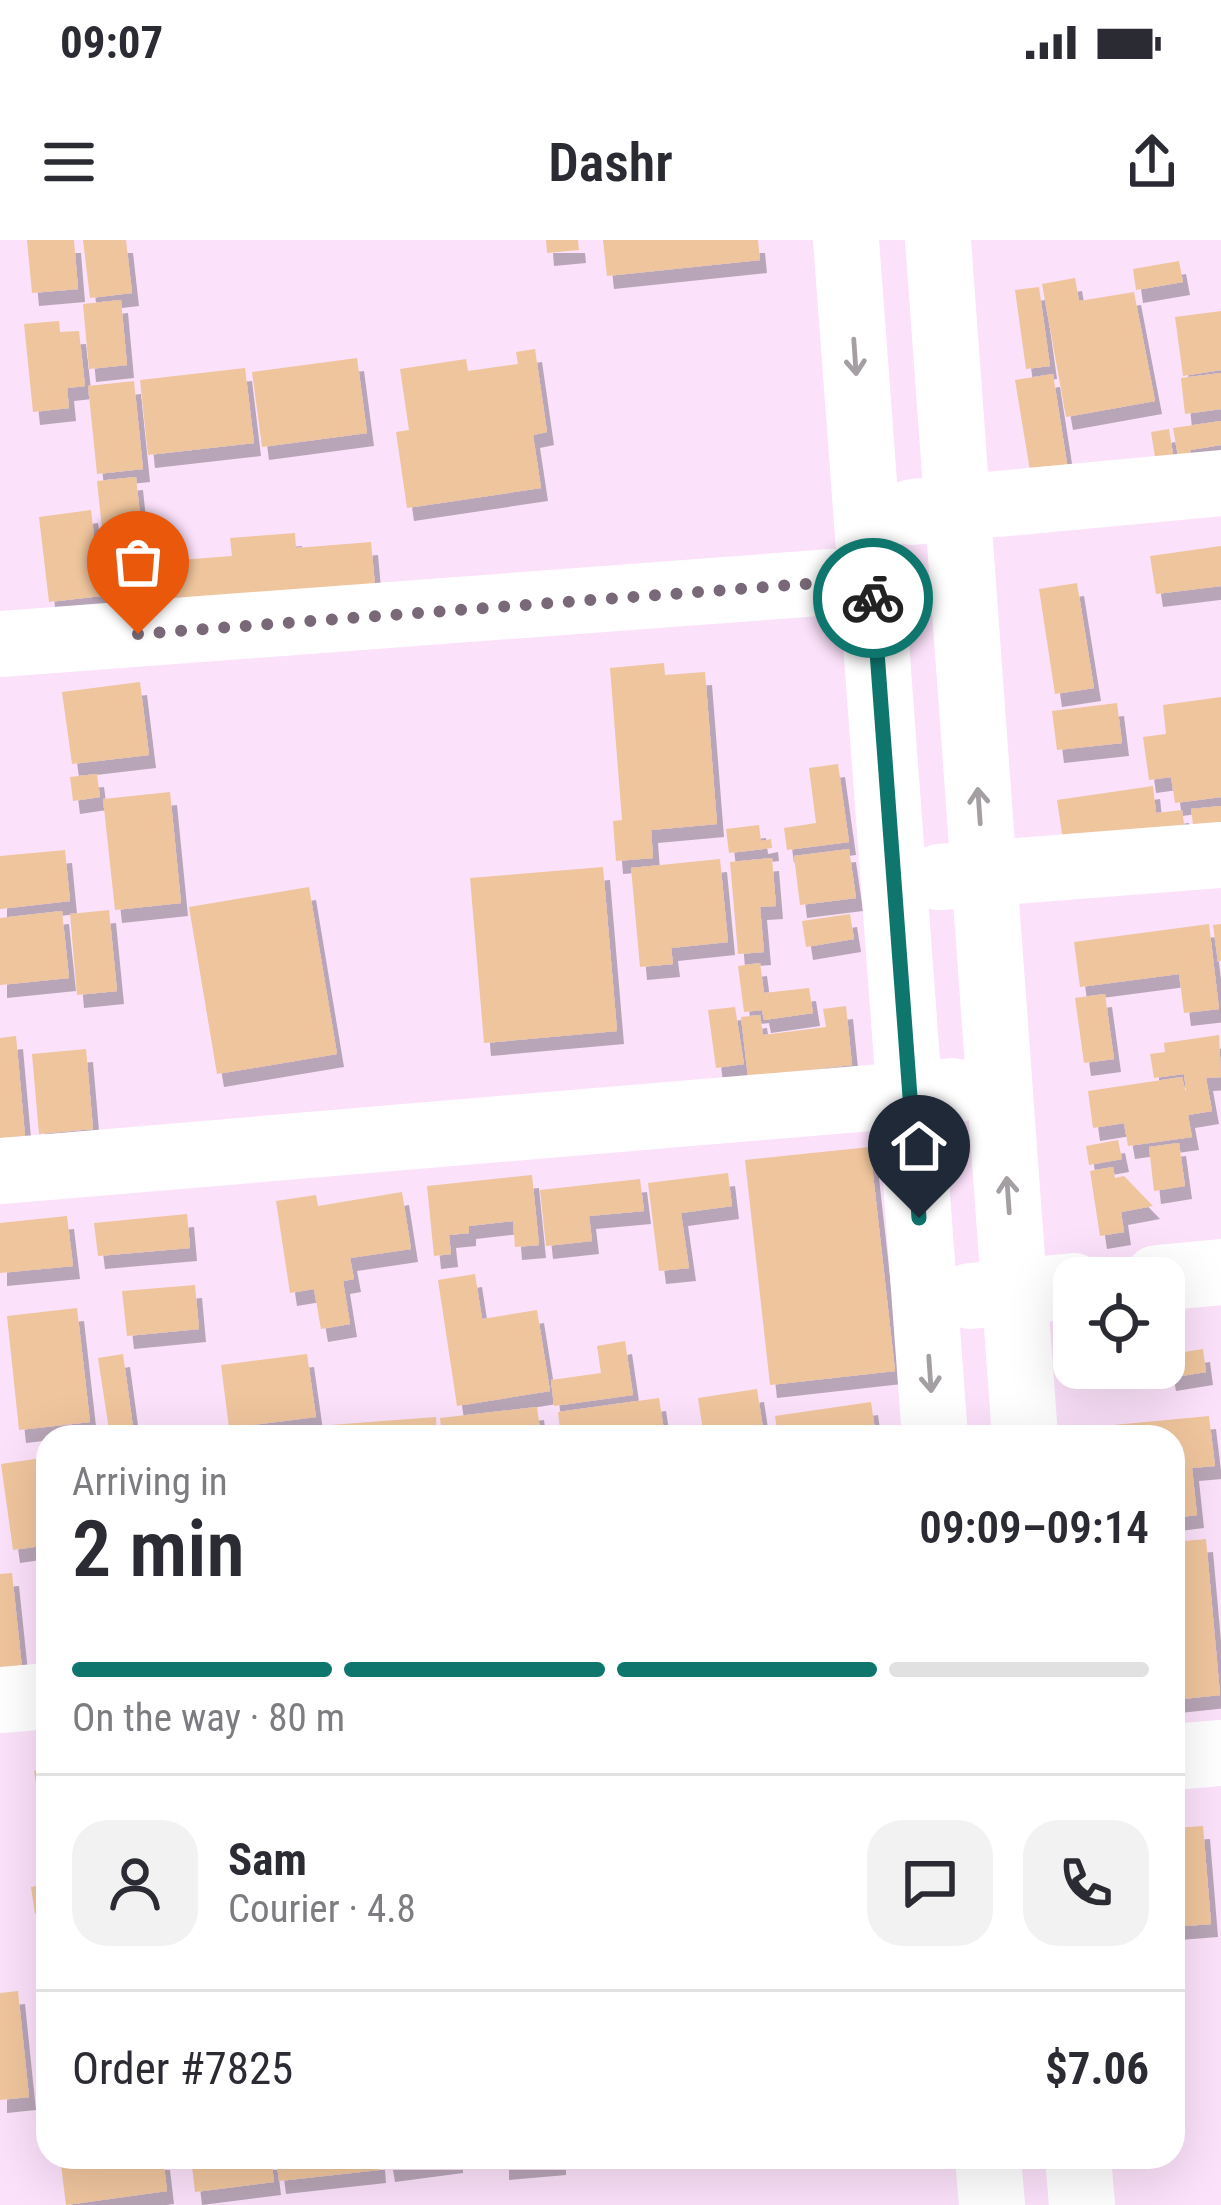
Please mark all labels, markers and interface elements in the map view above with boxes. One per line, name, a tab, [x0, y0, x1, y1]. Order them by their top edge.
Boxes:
text: 09:07	[60, 16, 163, 69]
icon: menu	[36, 129, 102, 195]
icon: share	[1119, 129, 1185, 195]
text: Dashr	[548, 131, 673, 194]
one-way arrow	[843, 337, 866, 376]
pin	[87, 511, 189, 634]
icon: bag	[105, 529, 171, 595]
courier	[813, 538, 933, 658]
icon: bike	[840, 565, 906, 631]
one-way arrow	[967, 787, 990, 826]
pin	[868, 1095, 970, 1218]
icon: home	[886, 1113, 952, 1179]
one-way arrow	[996, 1176, 1019, 1215]
map controls	[1053, 1257, 1185, 1389]
button: locate	[1053, 1257, 1185, 1389]
one-way arrow	[919, 1354, 942, 1393]
text: Arriving in	[72, 1459, 228, 1505]
text: 09:09–09:14	[919, 1501, 1149, 1554]
text: 2 min	[72, 1504, 245, 1595]
text: On the way · 80 m	[72, 1695, 345, 1741]
button: person	[72, 1820, 198, 1946]
button: chat	[867, 1820, 993, 1946]
button: phone	[1023, 1820, 1149, 1946]
text: Sam	[228, 1833, 307, 1886]
text: Courier · 4.8	[228, 1886, 416, 1932]
text: Order #7825	[72, 2042, 293, 2095]
text: $7.06	[1045, 2042, 1149, 2095]

